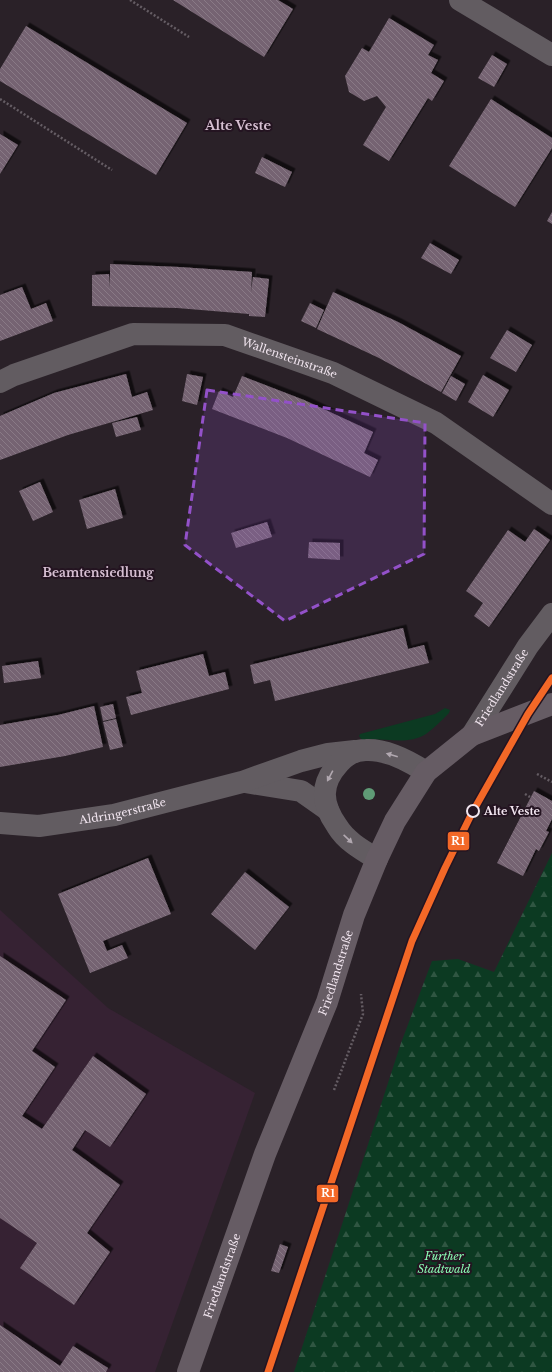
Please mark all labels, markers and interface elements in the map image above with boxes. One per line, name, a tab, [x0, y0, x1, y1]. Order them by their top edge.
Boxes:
district label: Alte Veste	[204, 117, 271, 134]
street label: Wallensteinstraße	[239, 334, 340, 381]
district label: Beamtensiedlung	[42, 565, 154, 580]
street label: Friedlandstraße	[472, 646, 531, 729]
one-way arrow	[386, 752, 398, 758]
one-way arrow	[327, 770, 333, 782]
street label: Aldringerstraße	[77, 795, 167, 827]
marker: Alte Veste	[466, 804, 480, 818]
place label: Alte Veste	[483, 804, 541, 818]
line badge: R1	[447, 831, 470, 851]
one-way arrow	[343, 834, 353, 843]
text: R1	[451, 834, 465, 848]
street label: Friedlandstraße	[315, 928, 356, 1018]
line badge: R1	[316, 1184, 339, 1203]
text: R1	[321, 1186, 335, 1200]
street label: Friedlandstraße	[201, 1231, 243, 1320]
park label: Fürther Stadtwald	[418, 1249, 471, 1276]

